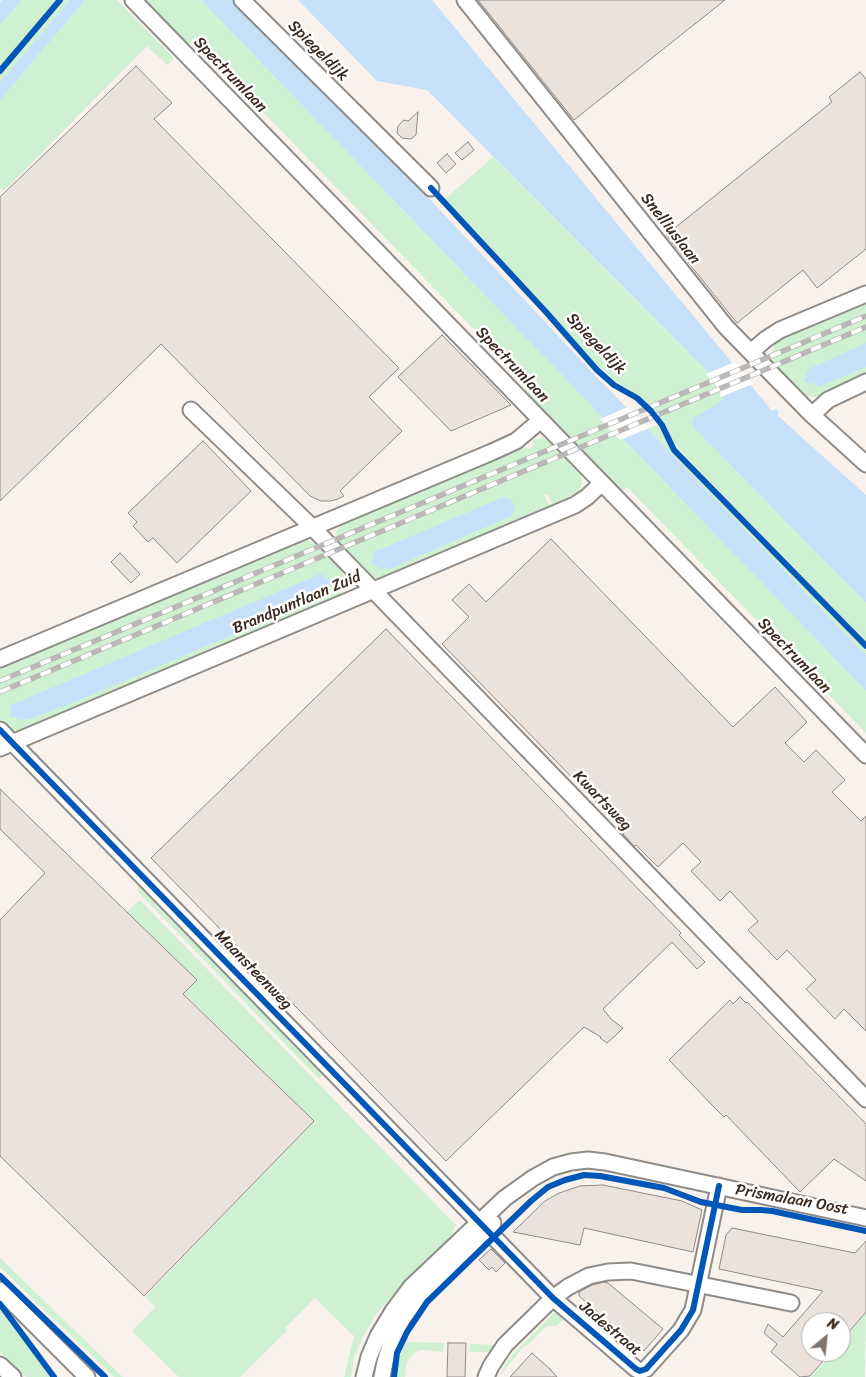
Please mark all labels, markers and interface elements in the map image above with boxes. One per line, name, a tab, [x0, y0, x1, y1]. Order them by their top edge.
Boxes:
street label: Spiegeldijk	[284, 17, 352, 85]
street label: Spectrumlaan	[189, 33, 271, 117]
street label: Snelliuslaan	[636, 189, 704, 269]
street label: Spiegeldijk	[562, 309, 630, 379]
street label: Spectrumlaan	[471, 323, 553, 407]
street label: Brandpuntlaan Zuid	[230, 567, 364, 639]
street label: Spectrumlaan	[753, 614, 835, 698]
street label: Kwartsweg	[569, 767, 635, 835]
street label: Maansteenweg	[210, 926, 296, 1014]
street label: Prismalaan Oost	[734, 1181, 850, 1219]
street label: Jadestraat	[575, 1297, 645, 1361]
text: N	[823, 1311, 843, 1338]
north arrow	[801, 1312, 851, 1362]

